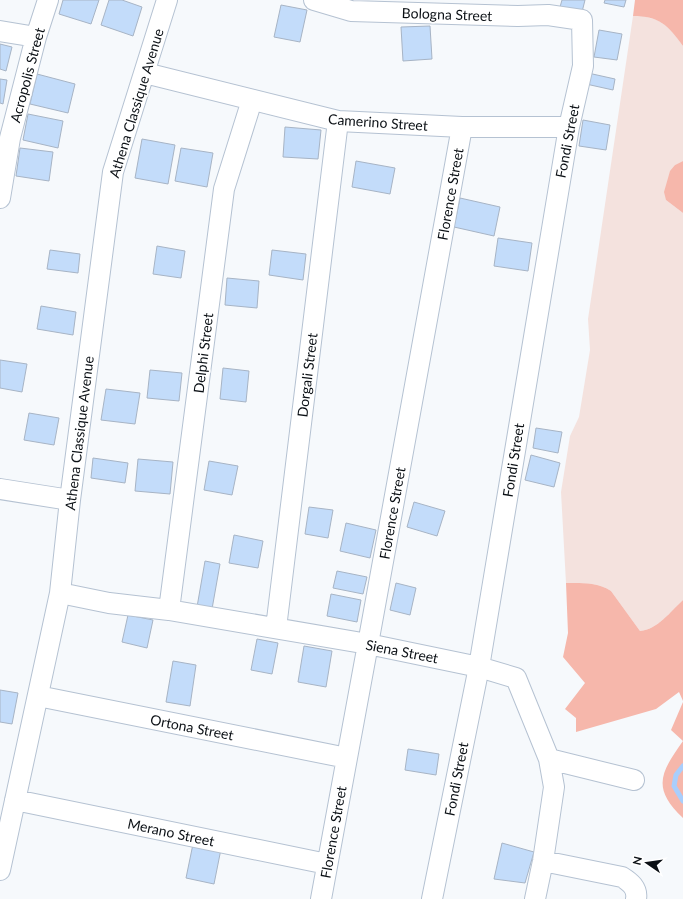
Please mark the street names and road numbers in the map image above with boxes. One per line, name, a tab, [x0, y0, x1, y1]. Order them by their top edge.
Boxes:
street label: Bologna Street	[401, 4, 493, 24]
street label: Acropolis Street	[6, 26, 48, 124]
street label: Athena Classique Avenue	[105, 26, 167, 180]
street label: Fondi Street	[552, 103, 582, 179]
street label: Camerino Street	[328, 110, 428, 134]
street label: Florence Street	[434, 147, 466, 241]
street label: Delphi Street	[190, 312, 216, 394]
street label: Dorgali Street	[293, 332, 321, 418]
street label: Athena Classique Avenue	[61, 355, 97, 511]
street label: Fondi Street	[499, 422, 527, 498]
street label: Florence Street	[376, 466, 408, 560]
street label: Siena Street	[364, 636, 440, 666]
street label: Ortona Street	[149, 711, 235, 743]
street label: Fondi Street	[441, 741, 471, 817]
street label: Florence Street	[317, 785, 349, 879]
street label: Merano Street	[126, 815, 216, 849]

